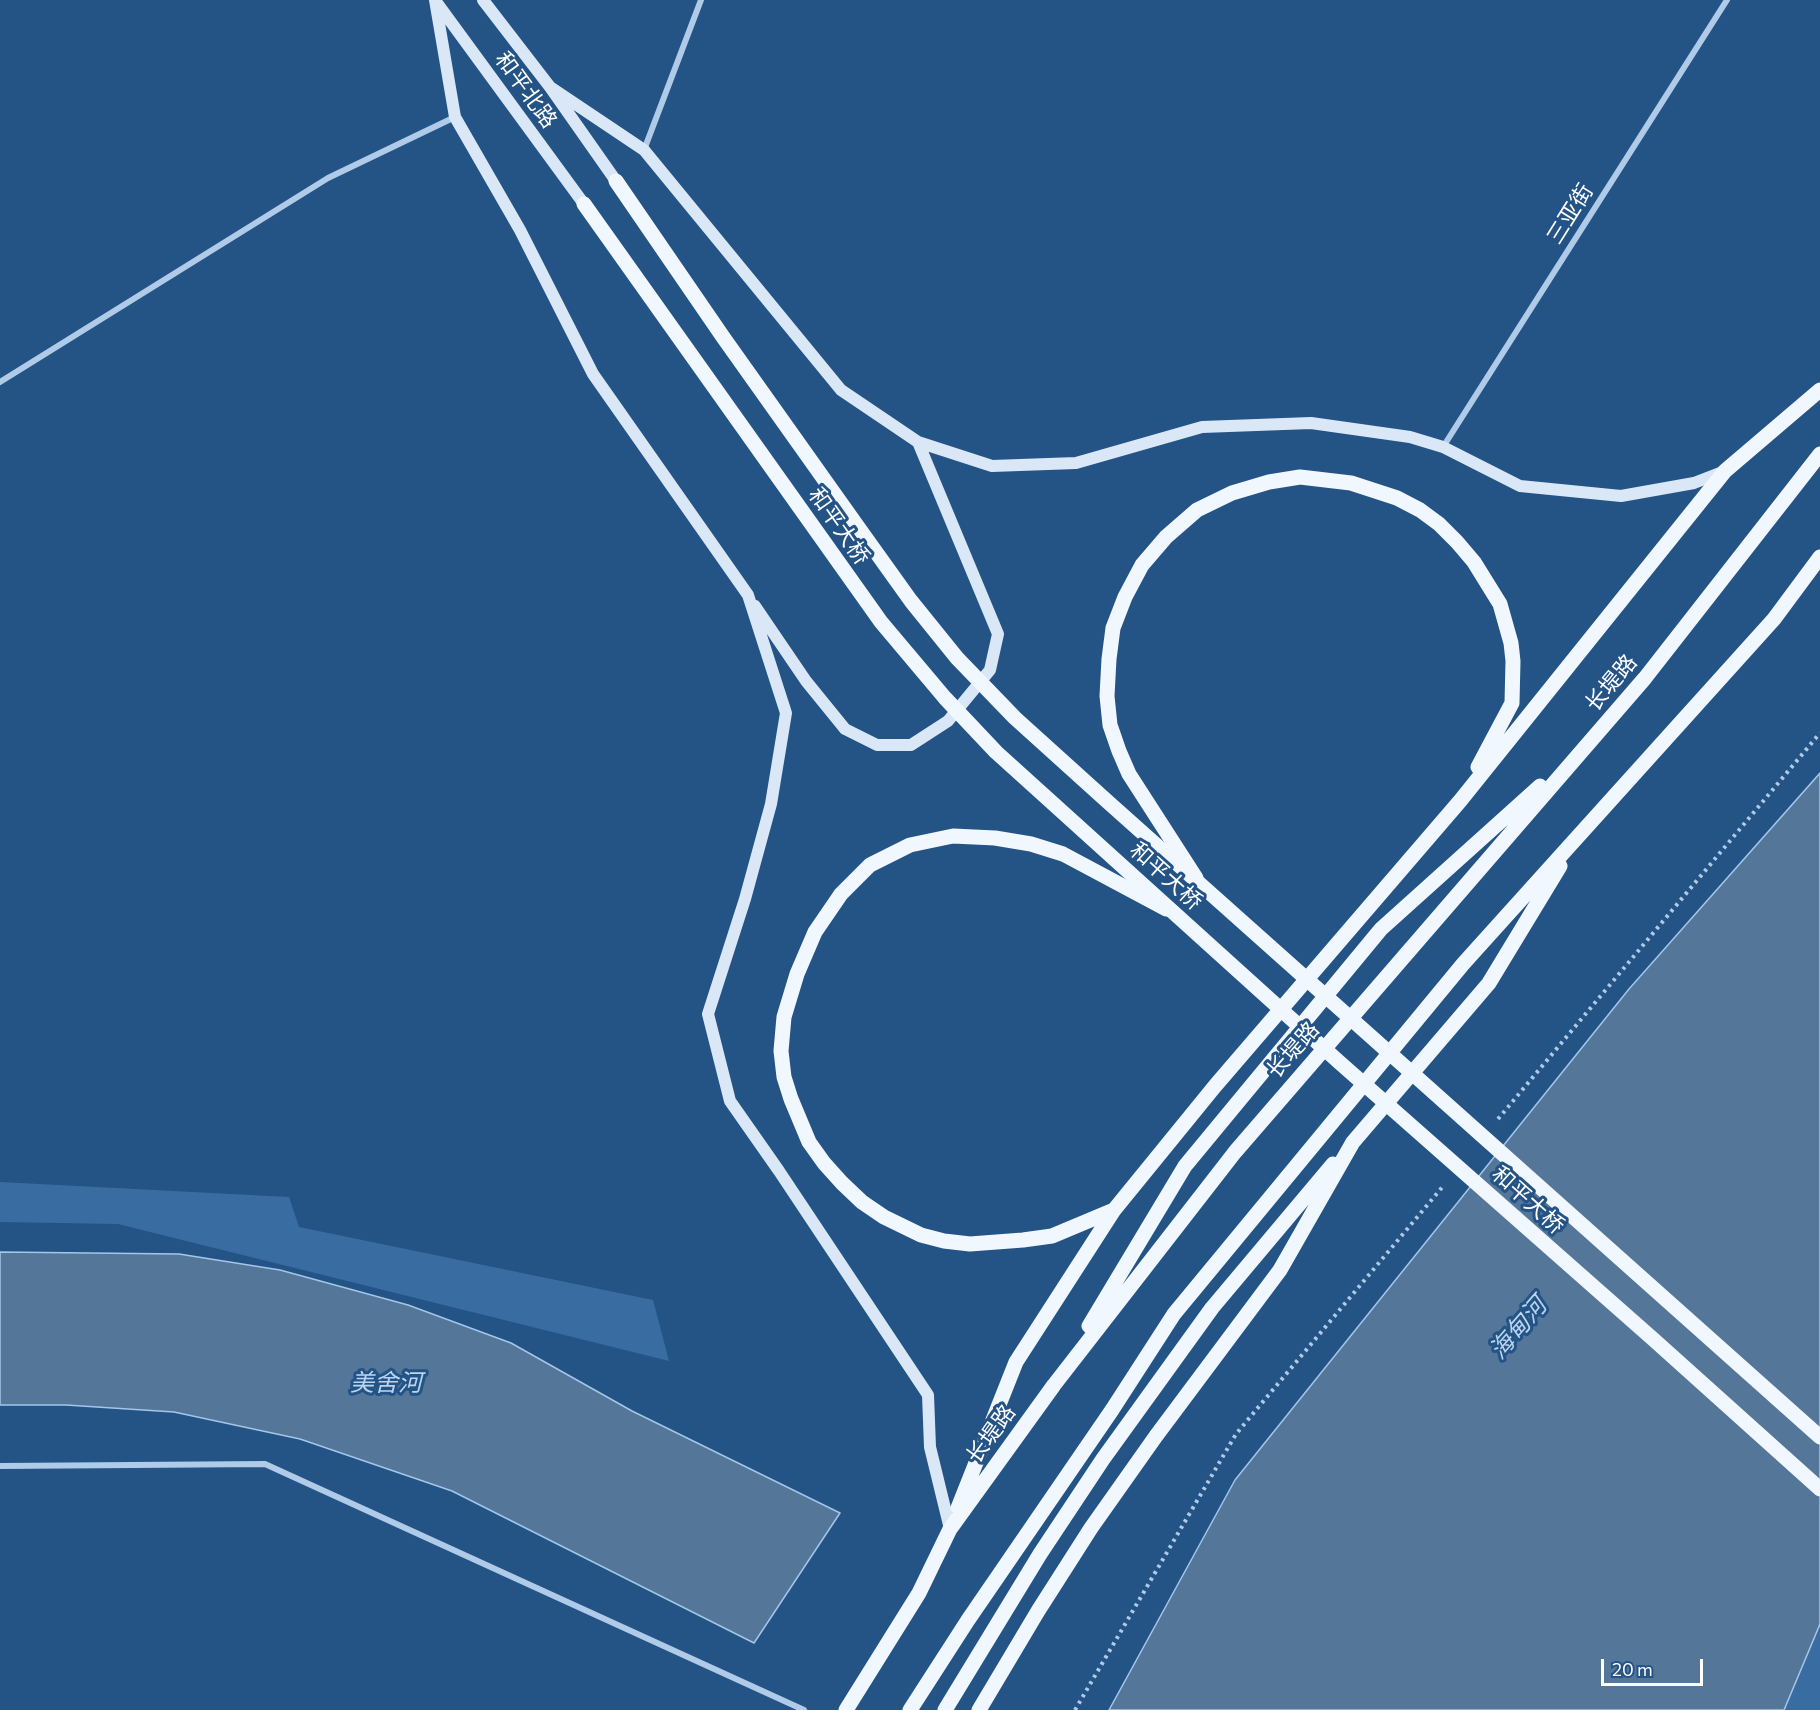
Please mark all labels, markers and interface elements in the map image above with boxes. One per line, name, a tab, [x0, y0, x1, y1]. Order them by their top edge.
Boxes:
street label: 和平北路	[489, 47, 563, 133]
street label: 三亚街	[1541, 179, 1599, 249]
street label: 和平大桥	[803, 482, 875, 570]
street label: 长堤路	[1580, 649, 1642, 717]
street label: 和平大桥	[1124, 837, 1208, 915]
street label: 长堤路	[1261, 1016, 1325, 1084]
street label: 和平大桥	[1486, 1161, 1570, 1239]
water label: 海甸河	[1484, 1291, 1552, 1365]
water label: 美舍河	[350, 1369, 422, 1397]
street label: 长堤路	[961, 1400, 1021, 1468]
scale bar	[1604, 1647, 1706, 1685]
text: 20 m	[1612, 1658, 1653, 1680]

